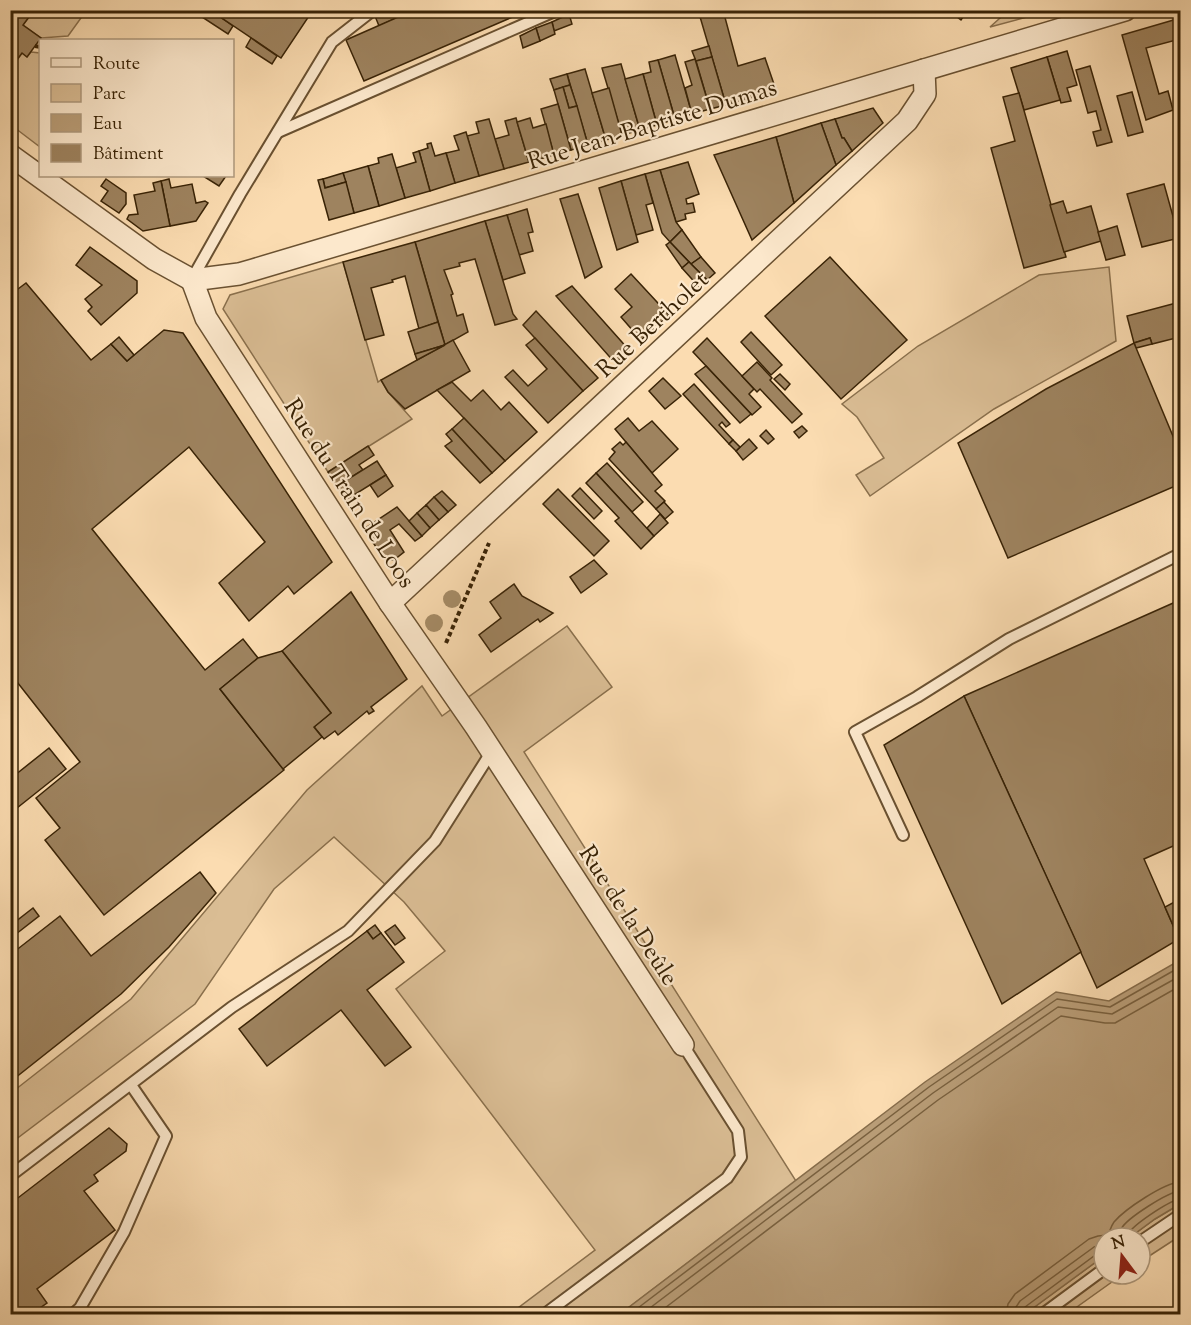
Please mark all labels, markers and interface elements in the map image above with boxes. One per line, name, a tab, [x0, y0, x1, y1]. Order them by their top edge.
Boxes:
legend	[39, 39, 234, 177]
text: Route	[93, 52, 140, 78]
street label: Rue Jean-Baptiste Dumas	[524, 72, 782, 180]
text: Parc	[93, 82, 126, 108]
text: Eau	[93, 112, 122, 138]
text: Bâtiment	[93, 142, 163, 168]
street label: Rue Bertholet	[590, 264, 717, 387]
street label: Rue du Train de Loos	[274, 393, 422, 595]
street label: Rue de la Deûle	[569, 839, 685, 993]
north arrow	[1092, 1226, 1152, 1286]
text: N	[1109, 1231, 1128, 1257]

